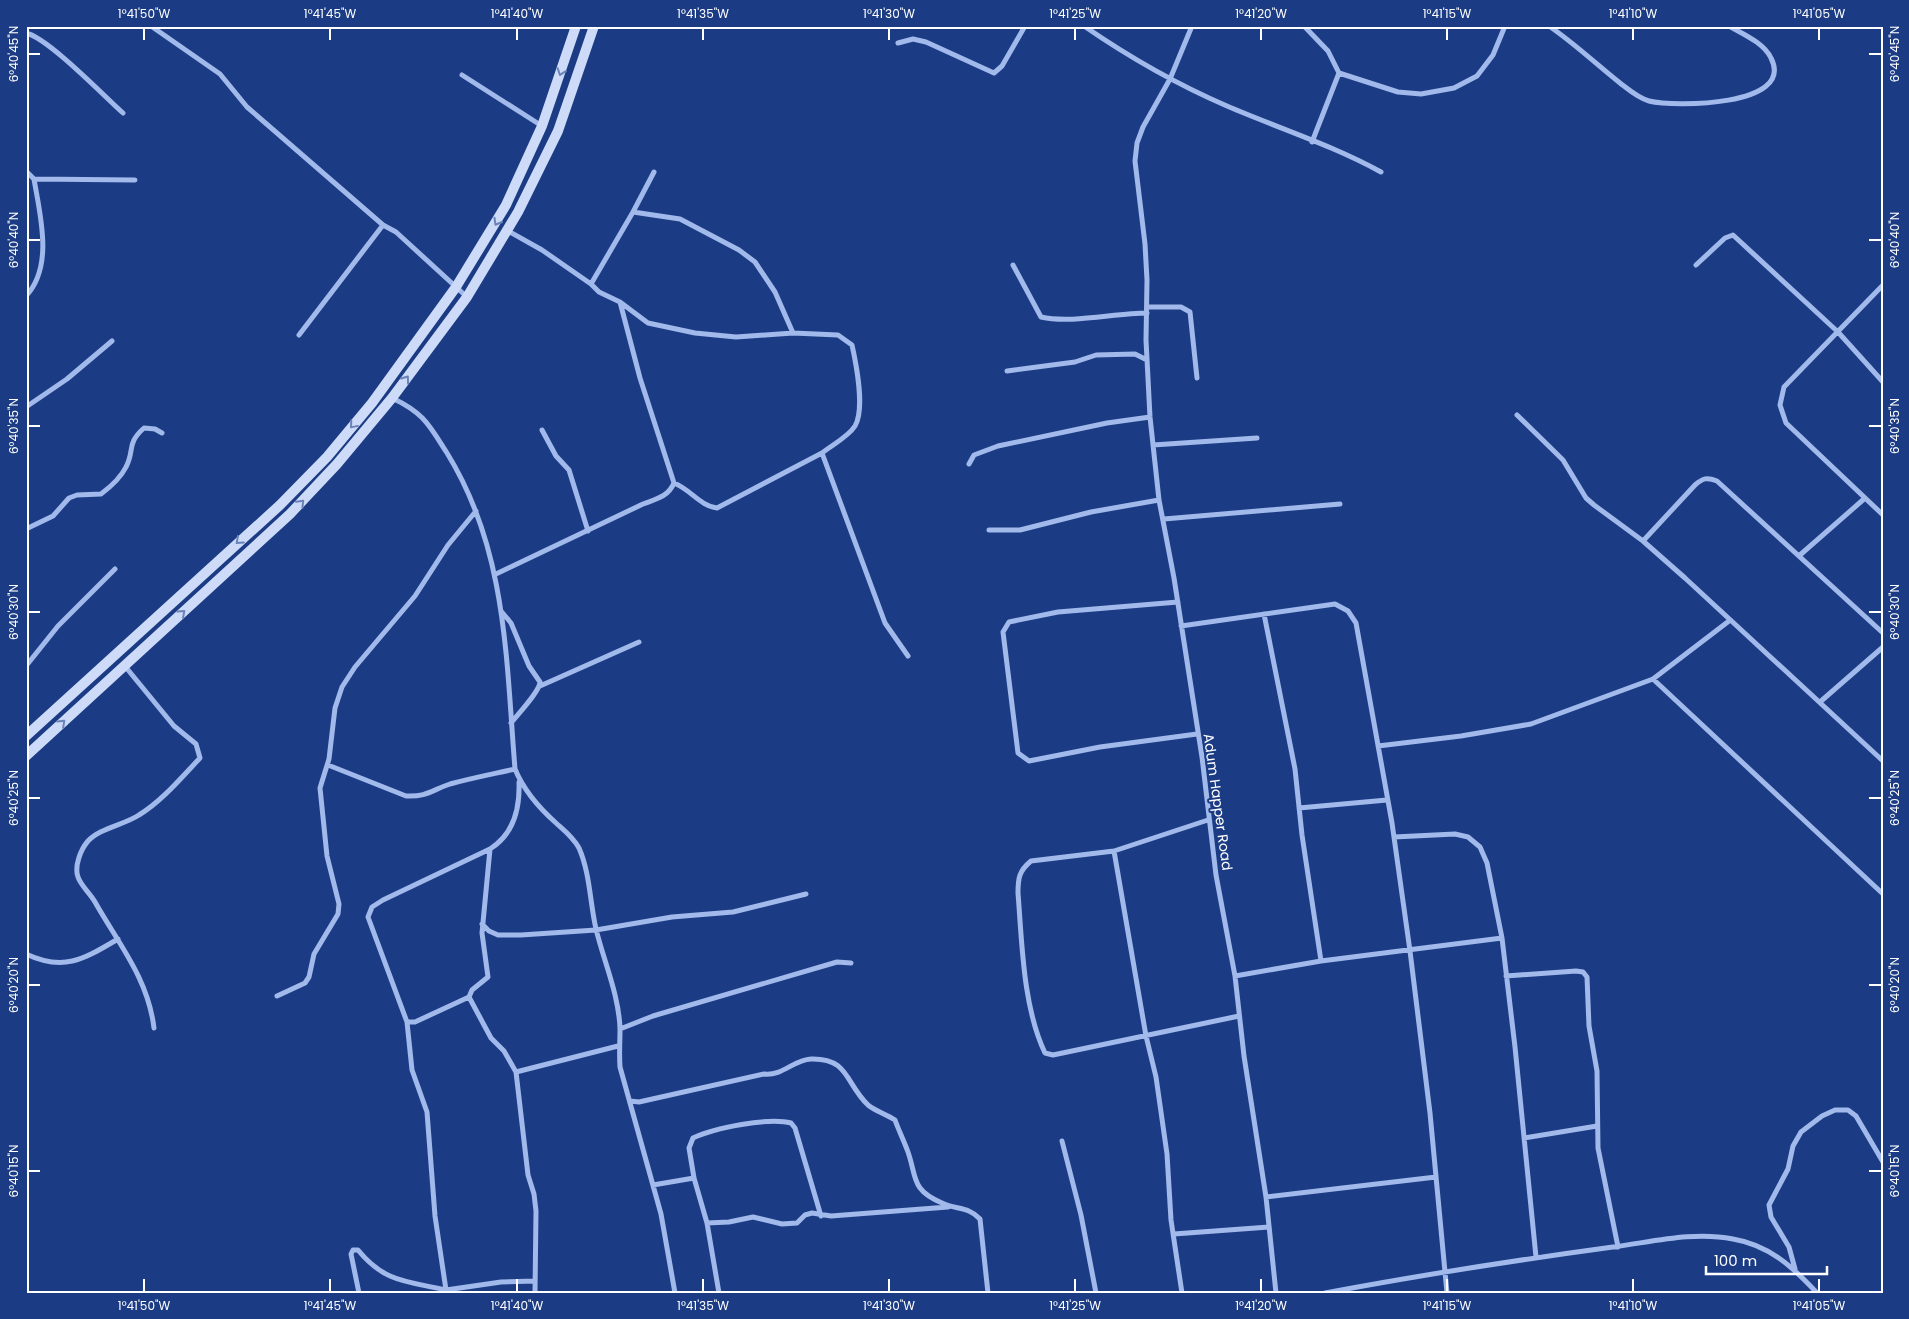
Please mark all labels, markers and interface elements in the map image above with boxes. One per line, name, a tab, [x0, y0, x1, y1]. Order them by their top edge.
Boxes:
text: 1°41'50"W	[118, 5, 170, 22]
text: 1°41'45"W	[304, 5, 356, 22]
text: 1°41'40"W	[491, 5, 543, 22]
text: 1°41'35"W	[677, 5, 729, 22]
text: 1°41'30"W	[863, 5, 915, 22]
text: 1°41'25"W	[1049, 5, 1101, 22]
text: 1°41'20"W	[1235, 5, 1287, 22]
text: 1°41'15"W	[1423, 5, 1472, 22]
text: 1°41'10"W	[1609, 5, 1658, 22]
text: 1°41'05"W	[1793, 5, 1845, 22]
text: 6°40'45"N	[5, 26, 22, 82]
text: 6°40'45"N	[1886, 26, 1903, 82]
one-way arrow	[557, 68, 567, 76]
text: 6°40'40"N	[5, 212, 22, 268]
text: 6°40'40"N	[1886, 212, 1903, 268]
one-way arrow	[493, 216, 503, 225]
one-way arrow	[400, 375, 409, 385]
text: 6°40'35"N	[5, 398, 22, 454]
text: 6°40'35"N	[1886, 398, 1903, 454]
one-way arrow	[349, 420, 358, 429]
one-way arrow	[295, 499, 304, 508]
one-way arrow	[236, 536, 245, 545]
text: 6°40'30"N	[5, 584, 22, 640]
text: 6°40'30"N	[1886, 584, 1903, 640]
one-way arrow	[176, 610, 185, 619]
one-way arrow	[56, 720, 65, 729]
street label: Adum Happer Road	[1198, 732, 1238, 872]
text: 6°40'25"N	[5, 770, 22, 826]
text: 6°40'25"N	[1886, 770, 1903, 826]
text: 6°40'20"N	[5, 957, 22, 1013]
text: 6°40'20"N	[1886, 957, 1903, 1013]
text: 6°40'15"N	[5, 1145, 22, 1197]
text: 6°40'15"N	[1886, 1145, 1903, 1197]
scale bar	[1706, 1244, 1828, 1276]
text: 100 m	[1714, 1250, 1757, 1271]
text: 1°41'50"W	[118, 1297, 170, 1314]
text: 1°41'45"W	[304, 1297, 356, 1314]
text: 1°41'40"W	[491, 1297, 543, 1314]
text: 1°41'35"W	[677, 1297, 729, 1314]
text: 1°41'30"W	[863, 1297, 915, 1314]
text: 1°41'25"W	[1049, 1297, 1101, 1314]
text: 1°41'20"W	[1235, 1297, 1287, 1314]
text: 1°41'15"W	[1423, 1297, 1472, 1314]
text: 1°41'10"W	[1609, 1297, 1658, 1314]
text: 1°41'05"W	[1793, 1297, 1845, 1314]

